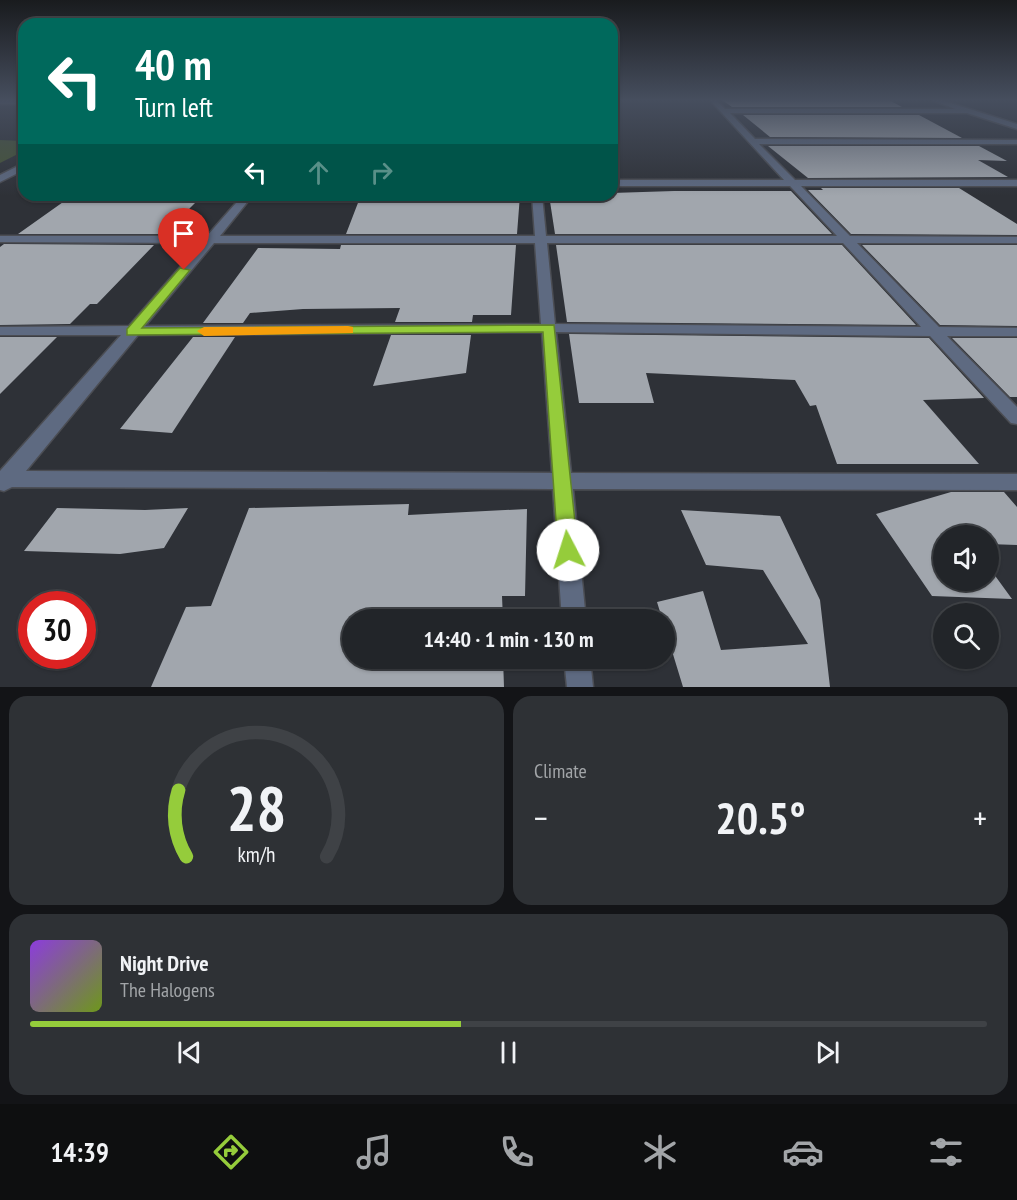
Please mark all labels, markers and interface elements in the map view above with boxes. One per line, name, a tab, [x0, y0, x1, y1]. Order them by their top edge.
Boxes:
text: 40 m	[135, 37, 212, 92]
icon: left	[36, 42, 114, 120]
text: Turn left	[135, 90, 213, 124]
icon: left	[239, 156, 272, 189]
icon: ahead	[302, 156, 335, 189]
icon: right	[365, 156, 398, 189]
pin	[158, 208, 209, 270]
icon: arrive	[167, 217, 200, 250]
position arrow	[536, 518, 600, 582]
map controls	[933, 525, 999, 669]
button: sound	[933, 525, 999, 591]
speed limit sign: 30	[18, 591, 96, 669]
button: search	[933, 603, 999, 669]
text: 14:40 · 1 min · 130 m	[423, 625, 594, 653]
text: Climate	[534, 758, 587, 784]
text: 28	[227, 767, 286, 848]
text: 20.5°	[715, 788, 806, 846]
text: −	[534, 796, 548, 839]
text: +	[973, 796, 987, 839]
text: km/h	[237, 841, 276, 869]
text: Night Drive	[120, 949, 209, 977]
text: The Halogens	[120, 977, 215, 1003]
icon: previous	[173, 1036, 206, 1069]
icon: pause	[492, 1036, 525, 1069]
icon: next	[811, 1036, 844, 1069]
icon: directions	[210, 1131, 252, 1173]
icon: music	[353, 1131, 395, 1173]
icon: phone	[496, 1131, 538, 1173]
icon: climate	[639, 1131, 681, 1173]
icon: car	[782, 1131, 824, 1173]
icon: filters	[925, 1131, 967, 1173]
text: 14:39	[50, 1135, 109, 1169]

